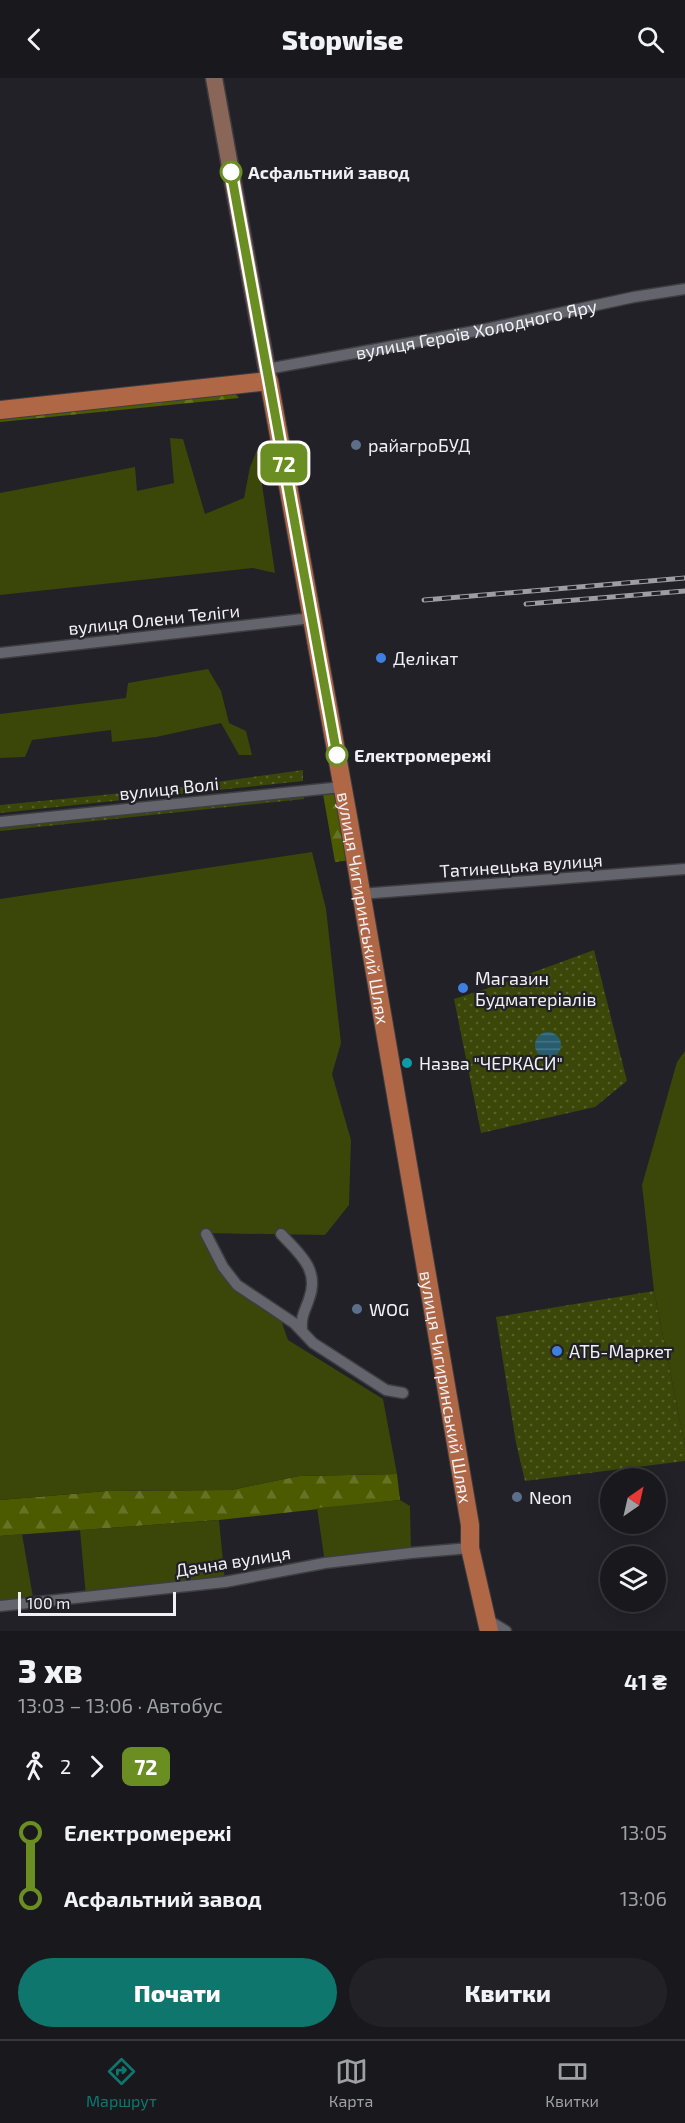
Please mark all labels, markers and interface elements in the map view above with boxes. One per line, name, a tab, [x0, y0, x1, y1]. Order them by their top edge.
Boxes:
icon: back	[18, 23, 51, 56]
text: Stopwise	[282, 23, 403, 55]
icon: search	[634, 23, 667, 56]
marker: Асфальтний завод	[220, 161, 242, 183]
place label: Асфальтний завод	[248, 161, 410, 183]
street label: вулиця Героїв Холодного Яру	[354, 294, 599, 364]
place label: райагроБУД	[368, 434, 470, 456]
marker: райагроБУД	[349, 438, 363, 452]
line badge: 72	[257, 444, 311, 482]
text: 72	[272, 451, 296, 476]
street label: вулиця Олени Теліги	[67, 599, 241, 639]
place label: Делікат	[393, 647, 458, 669]
marker: Делікат	[374, 651, 388, 665]
marker: Електромережі	[326, 744, 348, 766]
place label: Електромережі	[354, 744, 491, 766]
street label: вулиця Волі	[118, 772, 220, 804]
street label: вулиця Чигиринський Шлях	[333, 790, 395, 1026]
street label: Татинецька вулиця	[439, 848, 603, 882]
place label: Магазин Будматеріалів	[475, 967, 596, 1010]
marker: Магазин Будматеріалів	[456, 981, 470, 995]
place label: Назва "ЧЕРКАСИ"	[419, 1052, 563, 1074]
marker: Назва "ЧЕРКАСИ"	[400, 1056, 414, 1070]
street label: вулиця Чигиринський Шлях	[415, 1269, 477, 1505]
place label: WOG	[369, 1298, 409, 1320]
marker: WOG	[350, 1302, 364, 1316]
place label: АТБ-Маркет	[569, 1340, 673, 1362]
marker: АТБ-Маркет	[550, 1344, 564, 1358]
north arrow	[600, 1468, 666, 1534]
map controls	[600, 1468, 666, 1612]
place label: Neon	[529, 1486, 572, 1508]
marker: Neon	[510, 1490, 524, 1504]
street label: Дачна вулиця	[174, 1541, 292, 1581]
button: layers	[600, 1546, 666, 1612]
scale bar	[18, 1589, 176, 1616]
text: 100 m	[27, 1593, 70, 1612]
text: 3 хв	[18, 1650, 83, 1690]
text: 41 ₴	[624, 1668, 667, 1694]
text: 13:03 – 13:06 · Автобус	[18, 1693, 223, 1717]
icon: walk	[18, 1750, 51, 1783]
icon: forward	[80, 1750, 113, 1783]
text: 2	[60, 1754, 71, 1778]
text: 72	[134, 1754, 158, 1779]
text: Електромережі	[64, 1819, 232, 1845]
text: 13:05	[620, 1820, 667, 1844]
text: Асфальтний завод	[64, 1885, 262, 1911]
text: 13:06	[620, 1886, 667, 1910]
button: Почати	[18, 1958, 337, 2027]
button: Квитки	[349, 1958, 667, 2027]
tab: Маршрут	[86, 2055, 157, 2110]
tab: Карта	[329, 2055, 373, 2110]
tab: Квитки	[545, 2055, 599, 2110]

